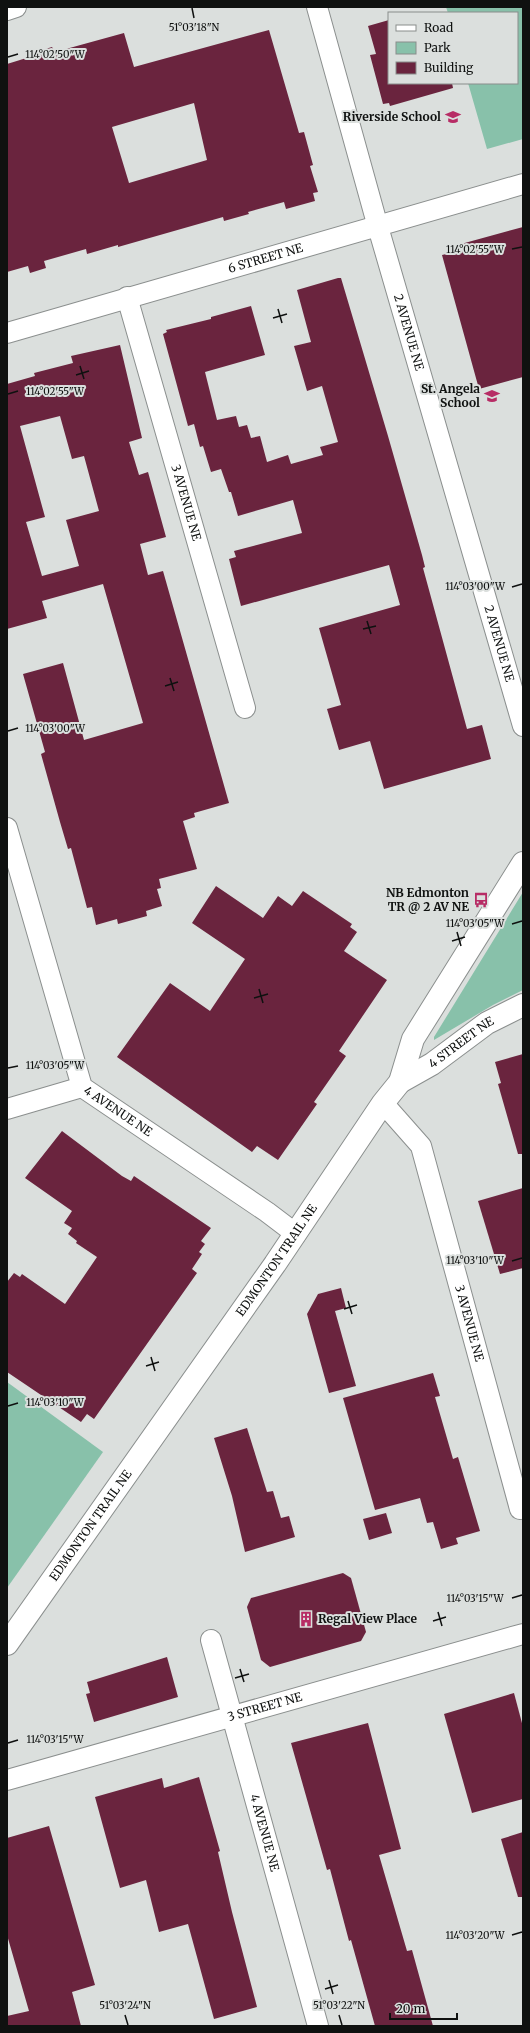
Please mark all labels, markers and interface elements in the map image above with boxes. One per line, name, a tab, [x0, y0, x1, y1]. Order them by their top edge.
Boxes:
legend	[388, 12, 518, 84]
text: Road	[424, 20, 453, 35]
text: 51°03'18"N	[169, 21, 220, 34]
text: Park	[424, 40, 451, 55]
text: 114°02'50"W	[25, 48, 86, 61]
text: Building	[424, 60, 474, 75]
school or university icon: Riverside School	[444, 108, 462, 126]
place label: Riverside School	[343, 109, 441, 124]
street label: 6 STREET NE	[226, 240, 305, 276]
text: 114°02'55"W	[446, 243, 505, 256]
street label: 2 AVENUE NE	[391, 292, 427, 373]
place label: St. Angela School	[421, 381, 480, 410]
text: 114°02'55"W	[26, 385, 85, 398]
school or university icon: St. Angela School	[483, 387, 501, 405]
street label: 3 AVENUE NE	[168, 463, 205, 543]
text: 114°03'00"W	[445, 580, 506, 593]
street label: 2 AVENUE NE	[481, 603, 518, 684]
text: 114°03'00"W	[25, 722, 86, 735]
place label: NB Edmonton TR @ 2 AV NE	[386, 885, 469, 914]
bus stop icon: NB Edmonton TR @ 2 AV NE	[472, 891, 490, 909]
text: 114°03'05"W	[446, 917, 505, 930]
street label: 4 STREET NE	[425, 1013, 496, 1071]
text: 114°03'05"W	[26, 1059, 85, 1072]
street label: 4 AVENUE NE	[81, 1082, 156, 1139]
street label: EDMONTON TRAIL NE	[233, 1201, 320, 1319]
text: 114°03'10"W	[446, 1254, 505, 1267]
street label: 3 AVENUE NE	[452, 1283, 487, 1363]
text: 114°03'10"W	[26, 1396, 85, 1409]
street label: EDMONTON TRAIL NE	[46, 1466, 135, 1584]
text: 114°03'15"W	[447, 1592, 504, 1605]
building icon: Regal View Place	[297, 1610, 315, 1628]
place label: Regal View Place	[318, 1611, 417, 1626]
street label: 3 STREET NE	[226, 1689, 304, 1724]
text: 114°03'15"W	[27, 1733, 84, 1746]
street label: 4 AVENUE NE	[247, 1792, 283, 1873]
text: 114°03'20"W	[445, 1929, 506, 1942]
scale bar	[390, 1995, 457, 2021]
text: 51°03'24"N	[99, 1999, 151, 2012]
text: 51°03'22"N	[313, 1999, 365, 2012]
text: 20 m	[396, 2001, 425, 2016]

